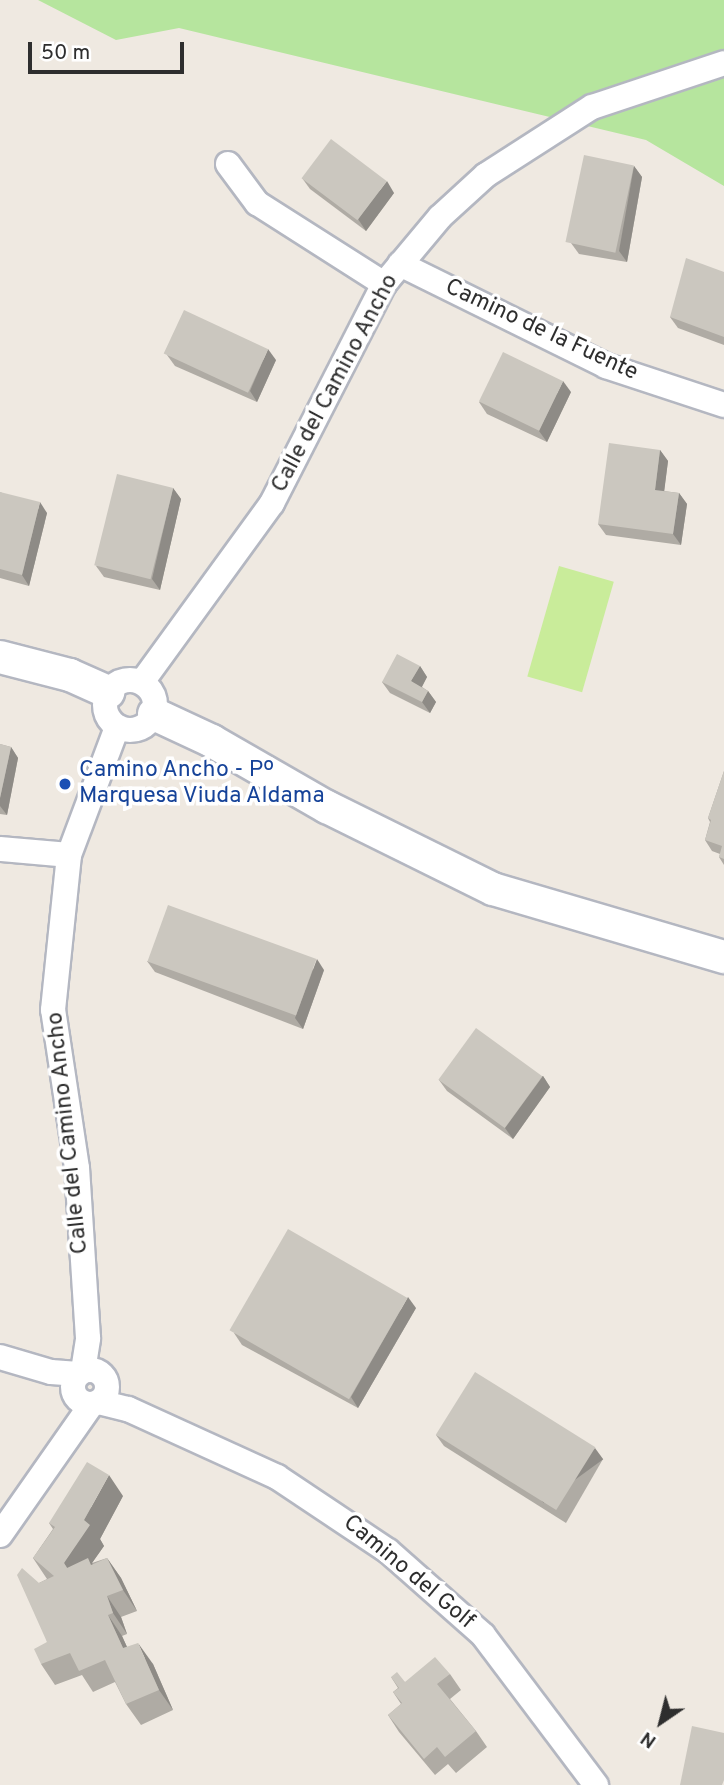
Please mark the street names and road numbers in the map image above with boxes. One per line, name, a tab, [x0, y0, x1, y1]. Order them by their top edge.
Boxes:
street label: Calle del Camino Ancho	[266, 270, 406, 498]
street label: Camino de la Fuente	[440, 274, 642, 388]
street label: Calle del Camino Ancho	[43, 1010, 95, 1256]
street label: Camino del Golf	[337, 1510, 479, 1636]

